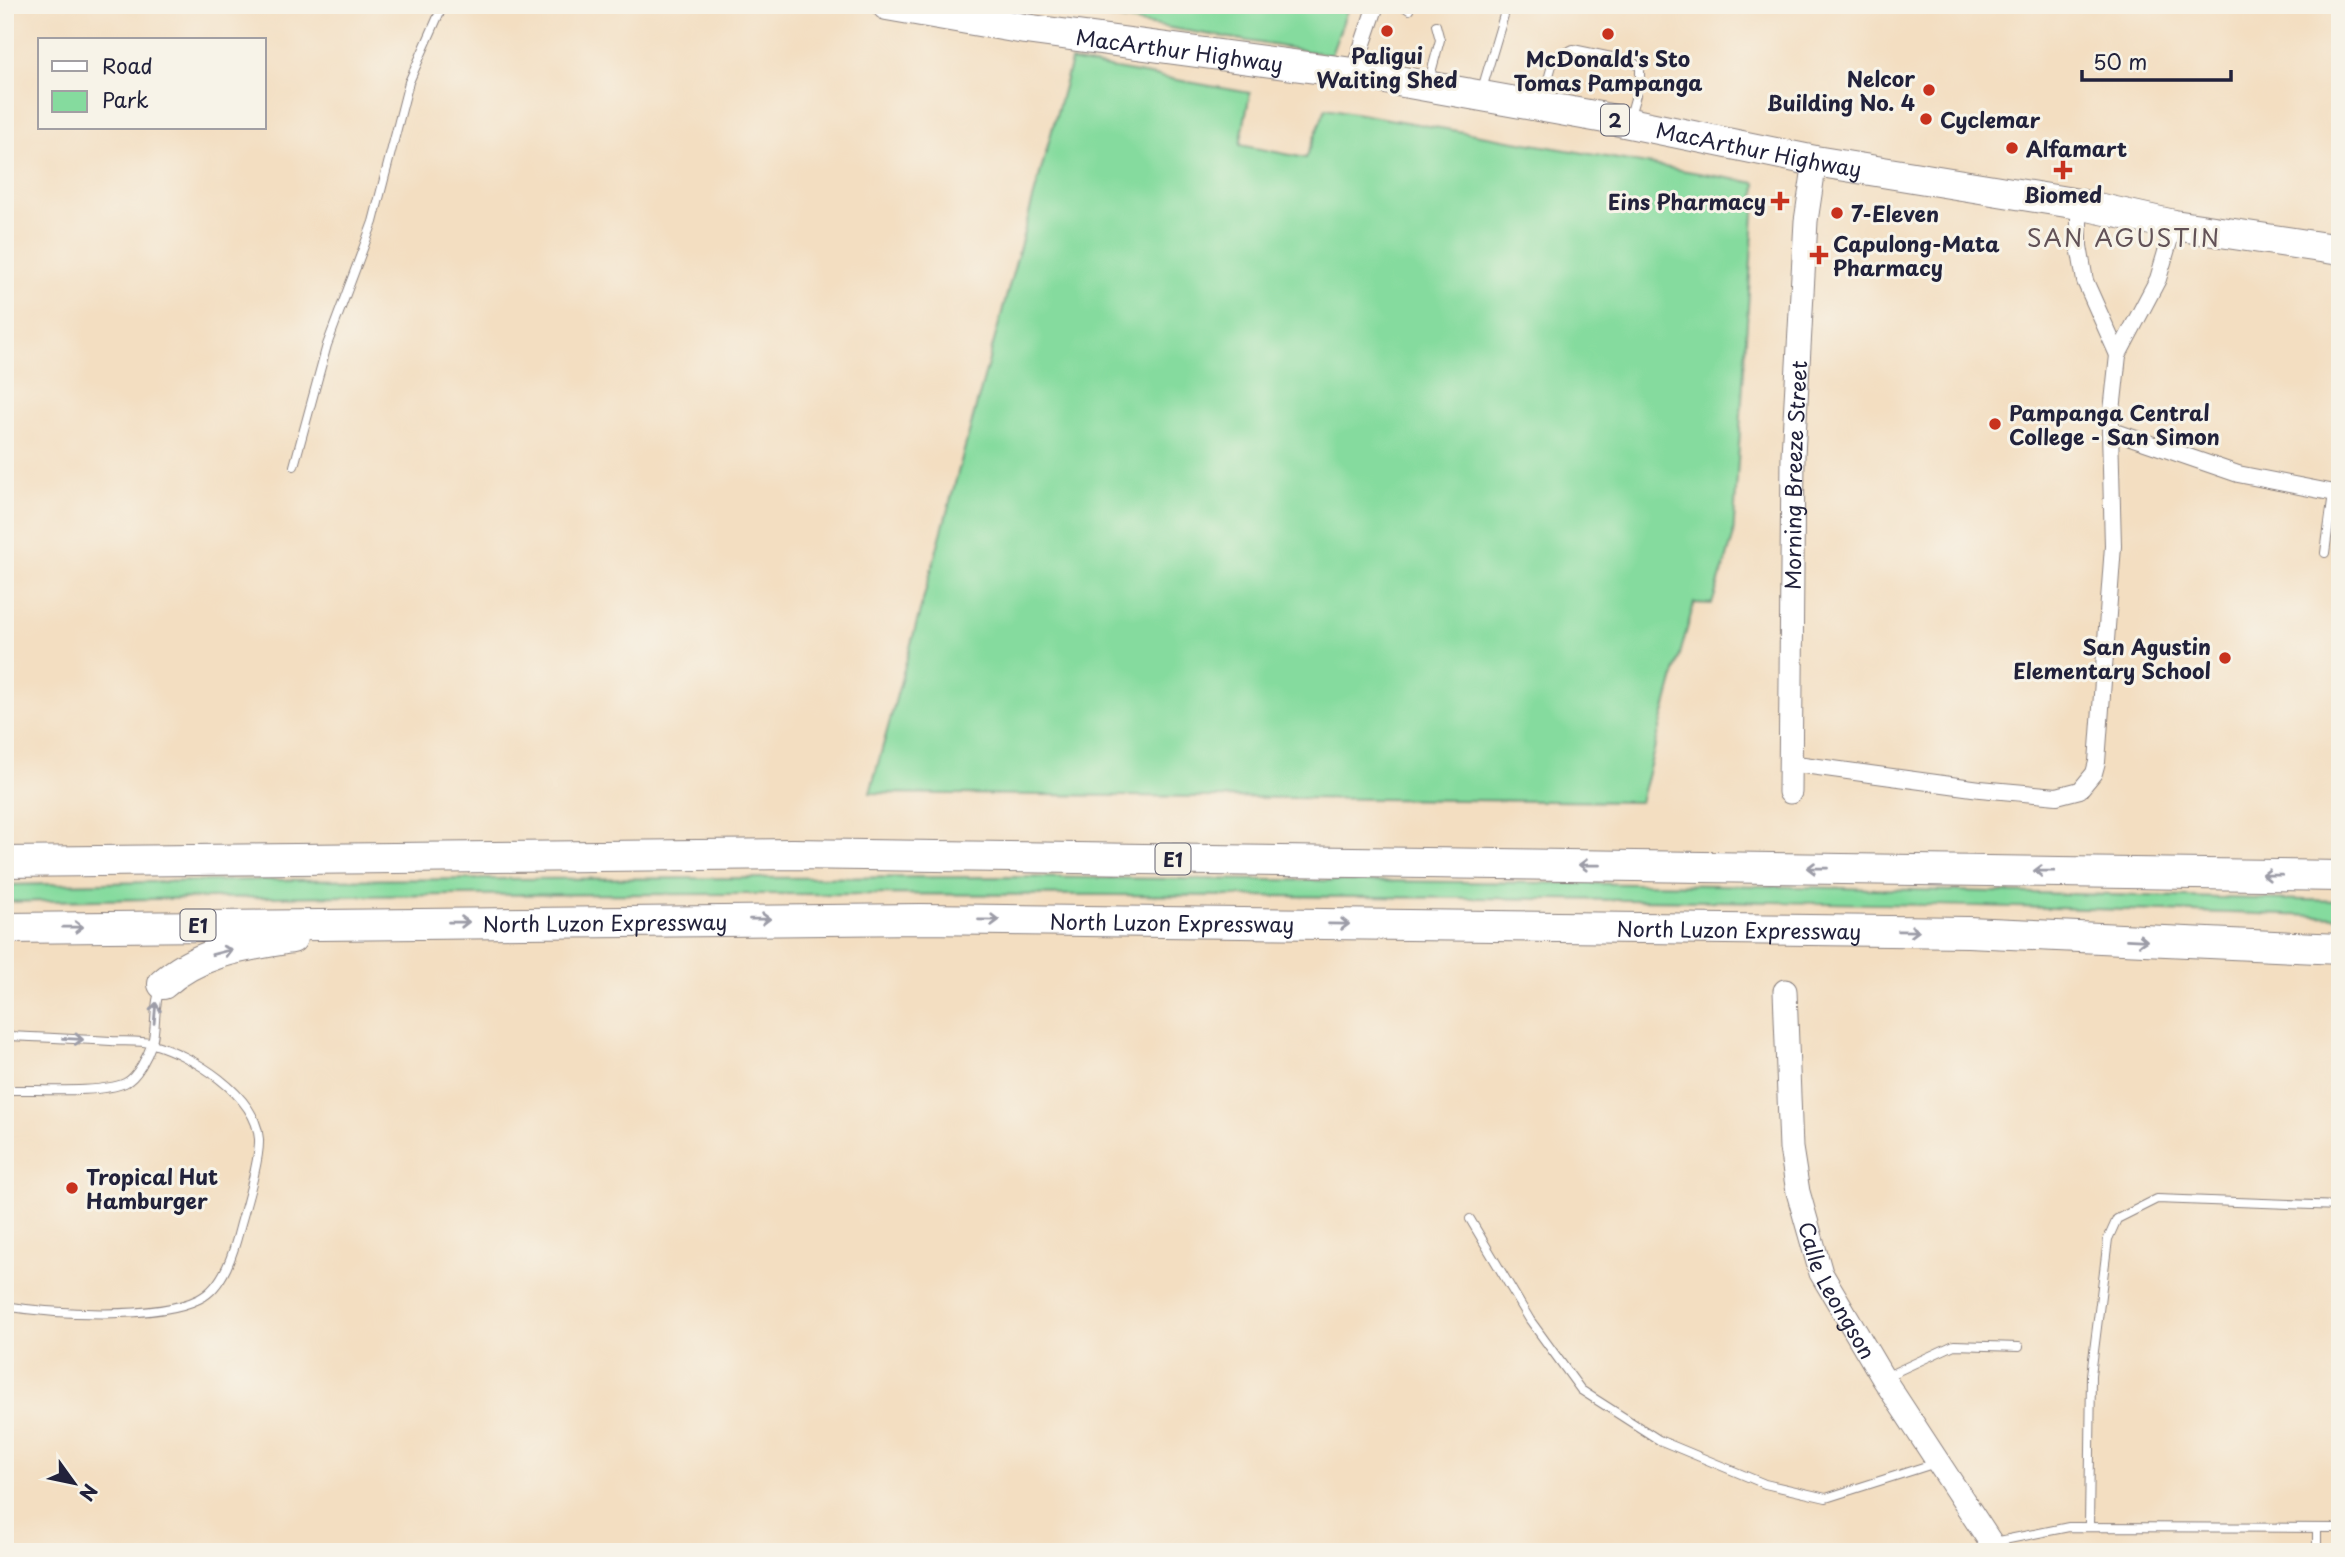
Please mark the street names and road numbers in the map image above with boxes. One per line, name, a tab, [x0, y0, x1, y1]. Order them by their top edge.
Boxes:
street label: MacArthur Highway	[1074, 20, 1285, 79]
road number: 2	[1601, 104, 1629, 136]
street label: MacArthur Highway	[1653, 113, 1864, 184]
street label: Morning Breeze Street	[1776, 359, 1814, 590]
road number: E1	[1156, 844, 1190, 874]
street label: North Luzon Expressway	[483, 905, 727, 939]
street label: North Luzon Expressway	[1049, 905, 1294, 940]
road number: E1	[180, 909, 216, 940]
street label: North Luzon Expressway	[1616, 912, 1861, 947]
street label: Calle Leongson	[1791, 1218, 1884, 1365]

